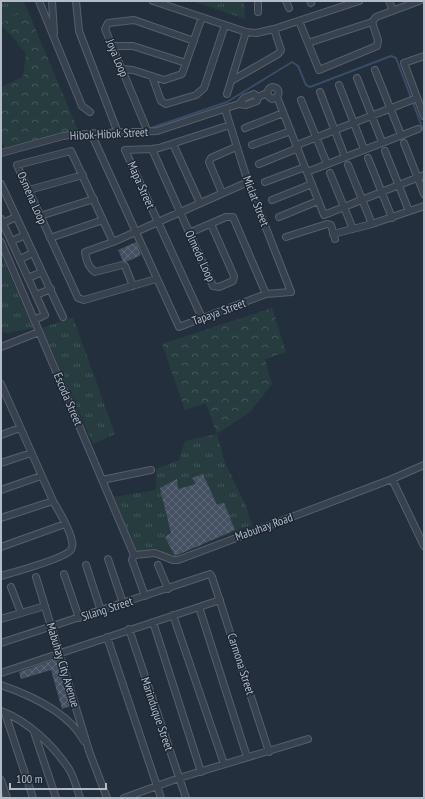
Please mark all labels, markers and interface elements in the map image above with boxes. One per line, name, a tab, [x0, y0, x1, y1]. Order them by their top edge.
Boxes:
street label: Joya Loop	[102, 36, 132, 79]
street label: Hibok-Hibok Street	[69, 124, 149, 143]
street label: Mapa Street	[124, 159, 159, 211]
street label: Osmena Loop	[14, 169, 51, 226]
street label: Miclat Street	[240, 173, 273, 229]
street label: Olmedo Loop	[182, 228, 219, 284]
street label: Tapaya Street	[190, 295, 248, 328]
street label: Escoda Street	[51, 370, 87, 428]
street label: Mabuhay Road	[233, 509, 295, 544]
street label: Silang Street	[79, 593, 135, 624]
street label: Mabuhay City Avenue	[43, 621, 83, 709]
street label: Carmona Street	[224, 631, 259, 697]
street label: Marinduque Street	[138, 675, 177, 753]
scale bar	[10, 765, 106, 791]
text: 100 m	[16, 771, 43, 786]

